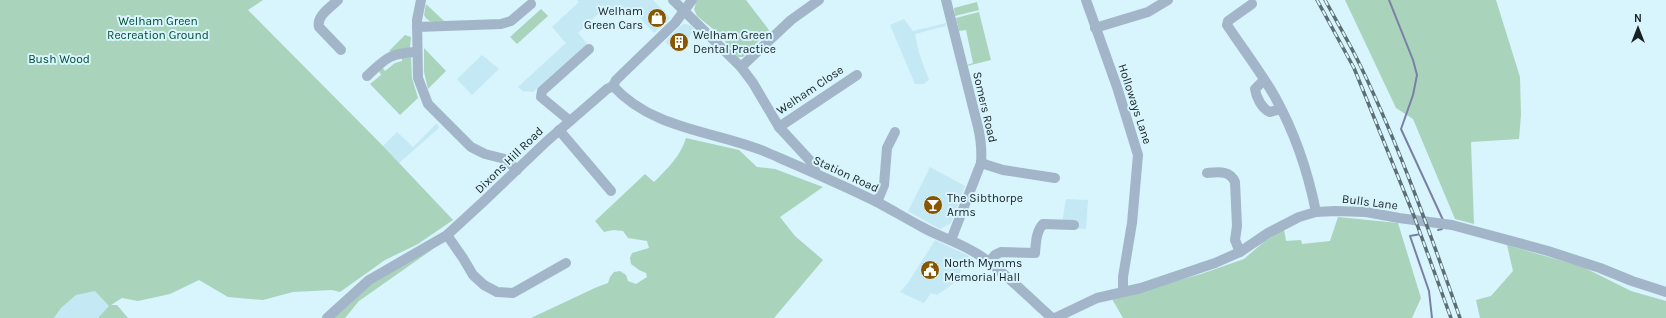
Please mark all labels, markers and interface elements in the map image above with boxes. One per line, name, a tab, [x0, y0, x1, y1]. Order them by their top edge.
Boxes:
place label: Welham Green Cars	[584, 4, 643, 32]
shop icon: Welham Green Cars	[646, 7, 668, 29]
north arrow	[1618, 8, 1658, 48]
text: N	[1634, 12, 1642, 25]
park label: Welham Green Recreation Ground	[107, 14, 209, 42]
place label: Welham Green Dental Practice	[693, 28, 776, 56]
building icon: Welham Green Dental Practice	[668, 31, 690, 53]
park label: Bush Wood	[28, 52, 90, 66]
street label: Holloways Lane	[1115, 62, 1155, 146]
street label: Welham Close	[774, 63, 846, 117]
street label: Somers Road	[970, 70, 1000, 144]
street label: Dixons Hill Road	[472, 124, 546, 196]
street label: Station Road	[811, 153, 881, 195]
place label: The Sibthorpe Arms	[947, 191, 1023, 219]
street label: Bulls Lane	[1341, 192, 1399, 212]
bar icon: The Sibthorpe Arms	[922, 194, 944, 216]
place label: North Mymms Memorial Hall	[944, 256, 1022, 284]
public building icon: North Mymms Memorial Hall	[919, 259, 941, 281]

